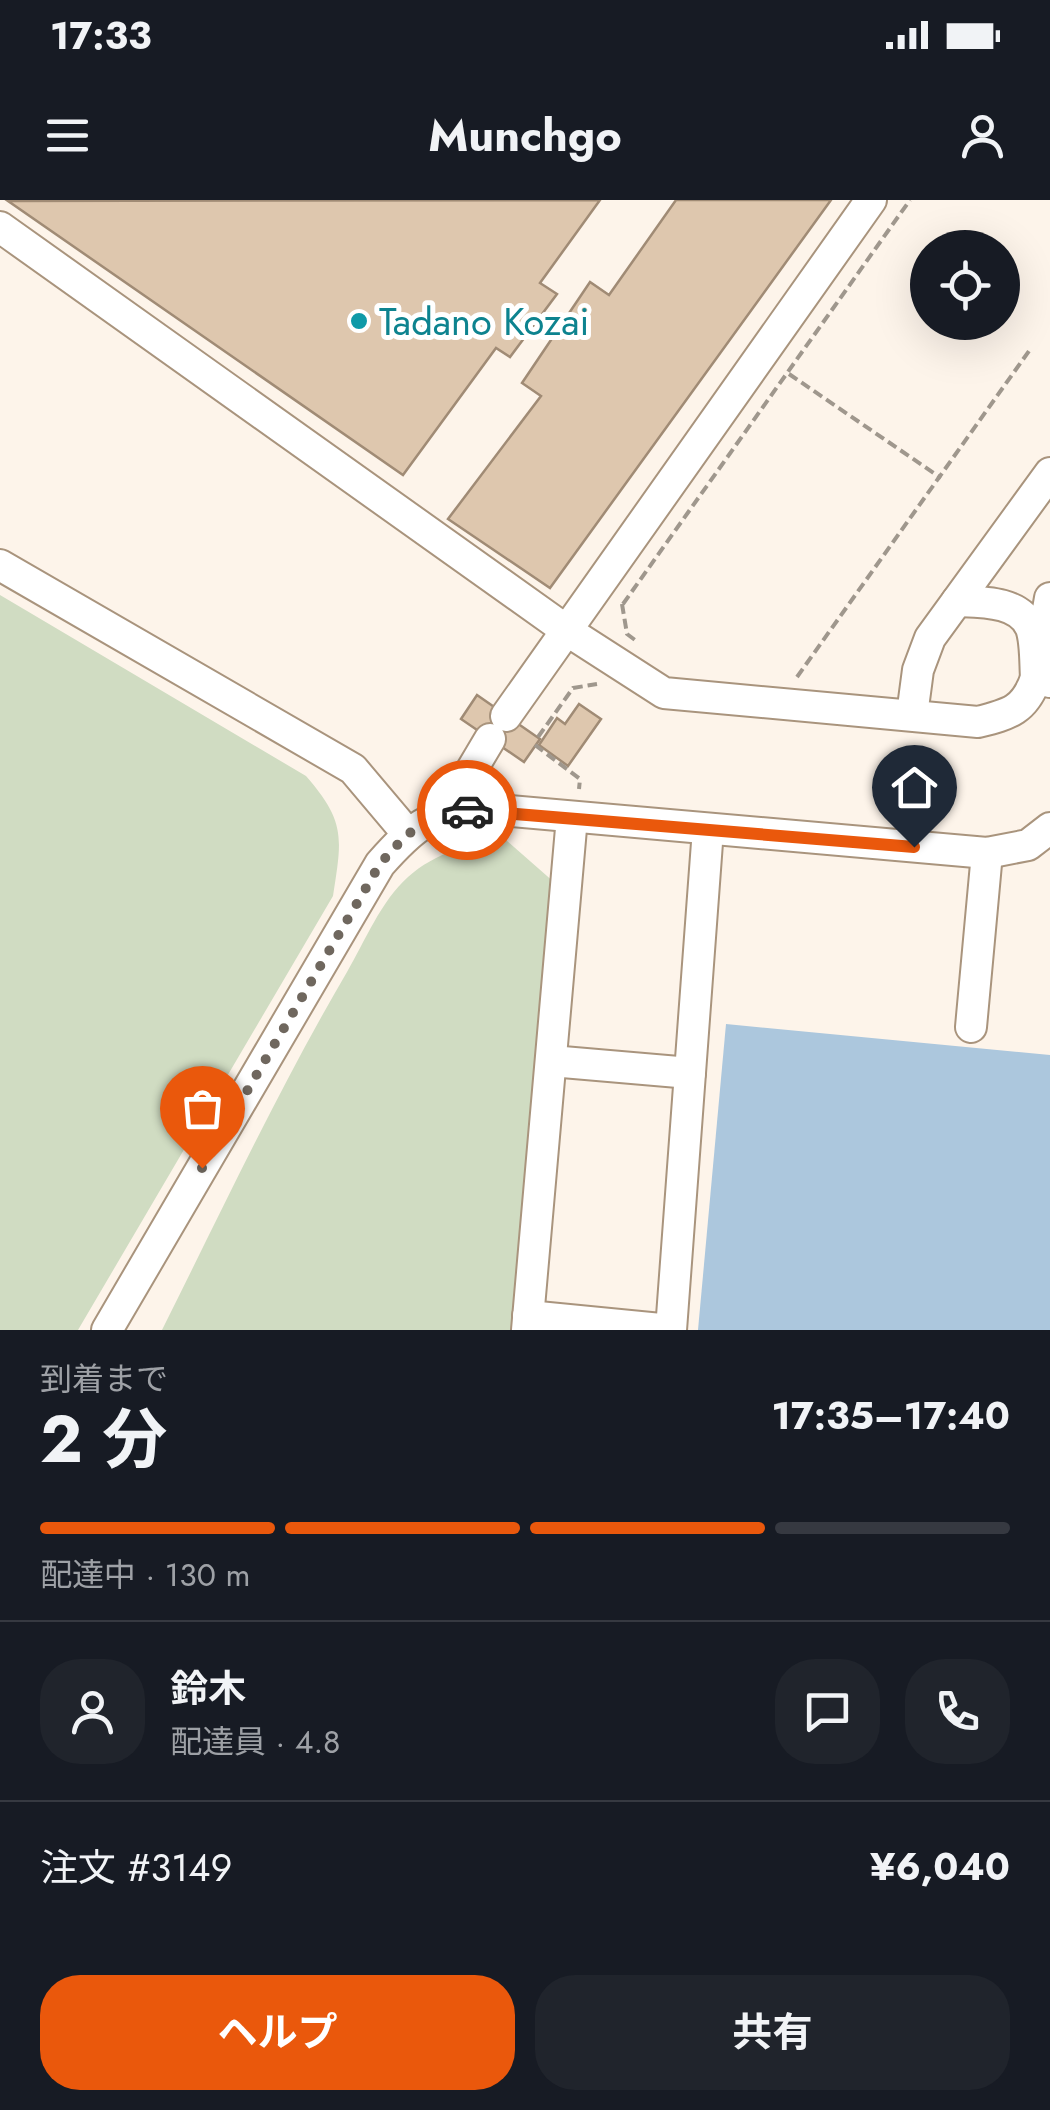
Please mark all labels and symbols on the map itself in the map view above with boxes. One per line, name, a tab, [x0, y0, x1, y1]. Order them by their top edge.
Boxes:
place label: Tadano Kozai	[379, 294, 589, 349]
marker: Tadano Kozai	[348, 310, 370, 332]
pin	[872, 745, 957, 848]
courier	[417, 760, 517, 860]
pin	[160, 1066, 245, 1169]

